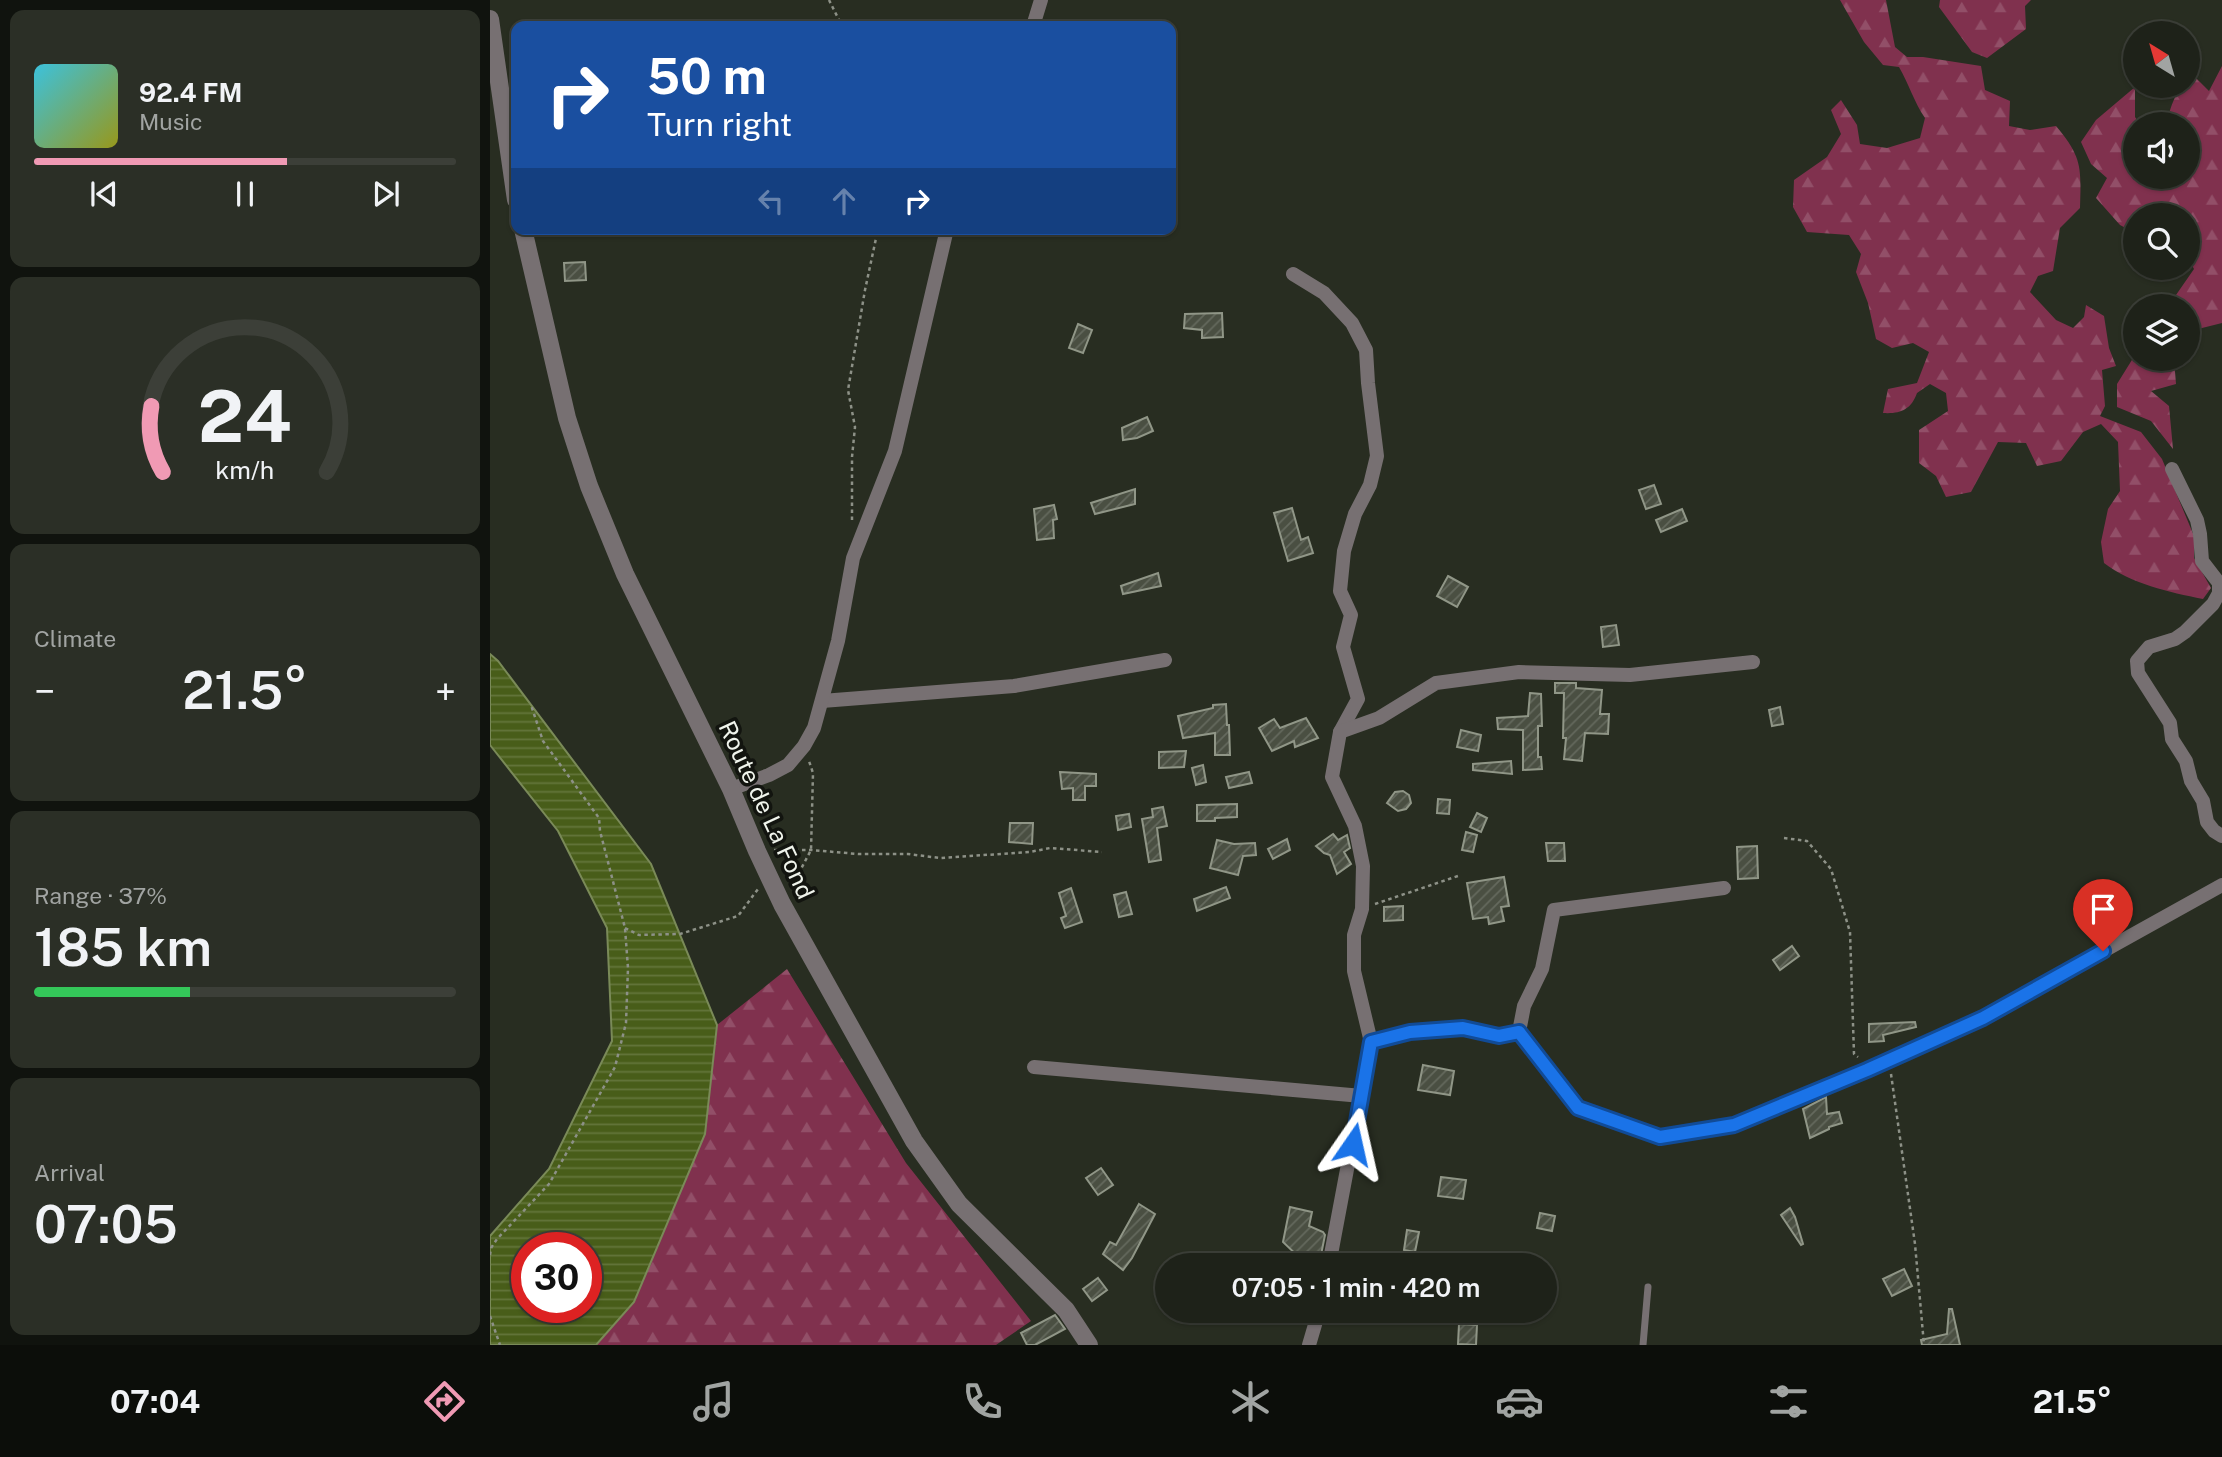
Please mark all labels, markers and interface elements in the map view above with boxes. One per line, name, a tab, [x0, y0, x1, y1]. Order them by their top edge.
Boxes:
north arrow	[2123, 21, 2200, 98]
map controls	[2123, 21, 2200, 371]
text: 50 m	[647, 47, 767, 105]
icon: right	[532, 49, 623, 140]
text: 92.4 FM	[139, 77, 242, 108]
text: Turn right	[647, 106, 792, 143]
text: Music	[139, 108, 203, 135]
button: sound	[2123, 112, 2200, 189]
icon: previous	[85, 175, 123, 213]
icon: pause	[226, 175, 264, 213]
icon: next	[367, 175, 405, 213]
icon: left	[752, 182, 790, 220]
icon: ahead	[825, 182, 863, 220]
icon: right	[898, 182, 936, 220]
button: search	[2123, 203, 2200, 280]
button: layers	[2123, 294, 2200, 371]
text: 24	[198, 373, 292, 458]
text: km/h	[216, 454, 274, 484]
text: Climate	[34, 625, 116, 652]
text: 21.5°	[182, 660, 308, 721]
text: −	[34, 669, 55, 714]
text: +	[435, 669, 456, 714]
street label: Route de La Fond	[713, 716, 820, 903]
pin	[2073, 879, 2133, 951]
text: Range · 37%	[34, 882, 167, 909]
icon: arrive	[2084, 890, 2122, 928]
text: 185 km	[34, 917, 212, 978]
position arrow	[1316, 1107, 1390, 1181]
text: Arrival	[34, 1159, 105, 1186]
text: 07:05	[34, 1194, 178, 1255]
speed limit sign: 30	[511, 1232, 602, 1323]
text: 07:05 · 1 min · 420 m	[1232, 1272, 1480, 1303]
icon: directions	[420, 1377, 469, 1426]
icon: music	[689, 1377, 738, 1426]
icon: phone	[958, 1377, 1007, 1426]
icon: climate	[1226, 1377, 1275, 1426]
icon: car	[1495, 1377, 1544, 1426]
icon: filters	[1764, 1377, 1813, 1426]
text: 07:04	[110, 1383, 200, 1420]
text: 21.5°	[2033, 1383, 2112, 1420]

